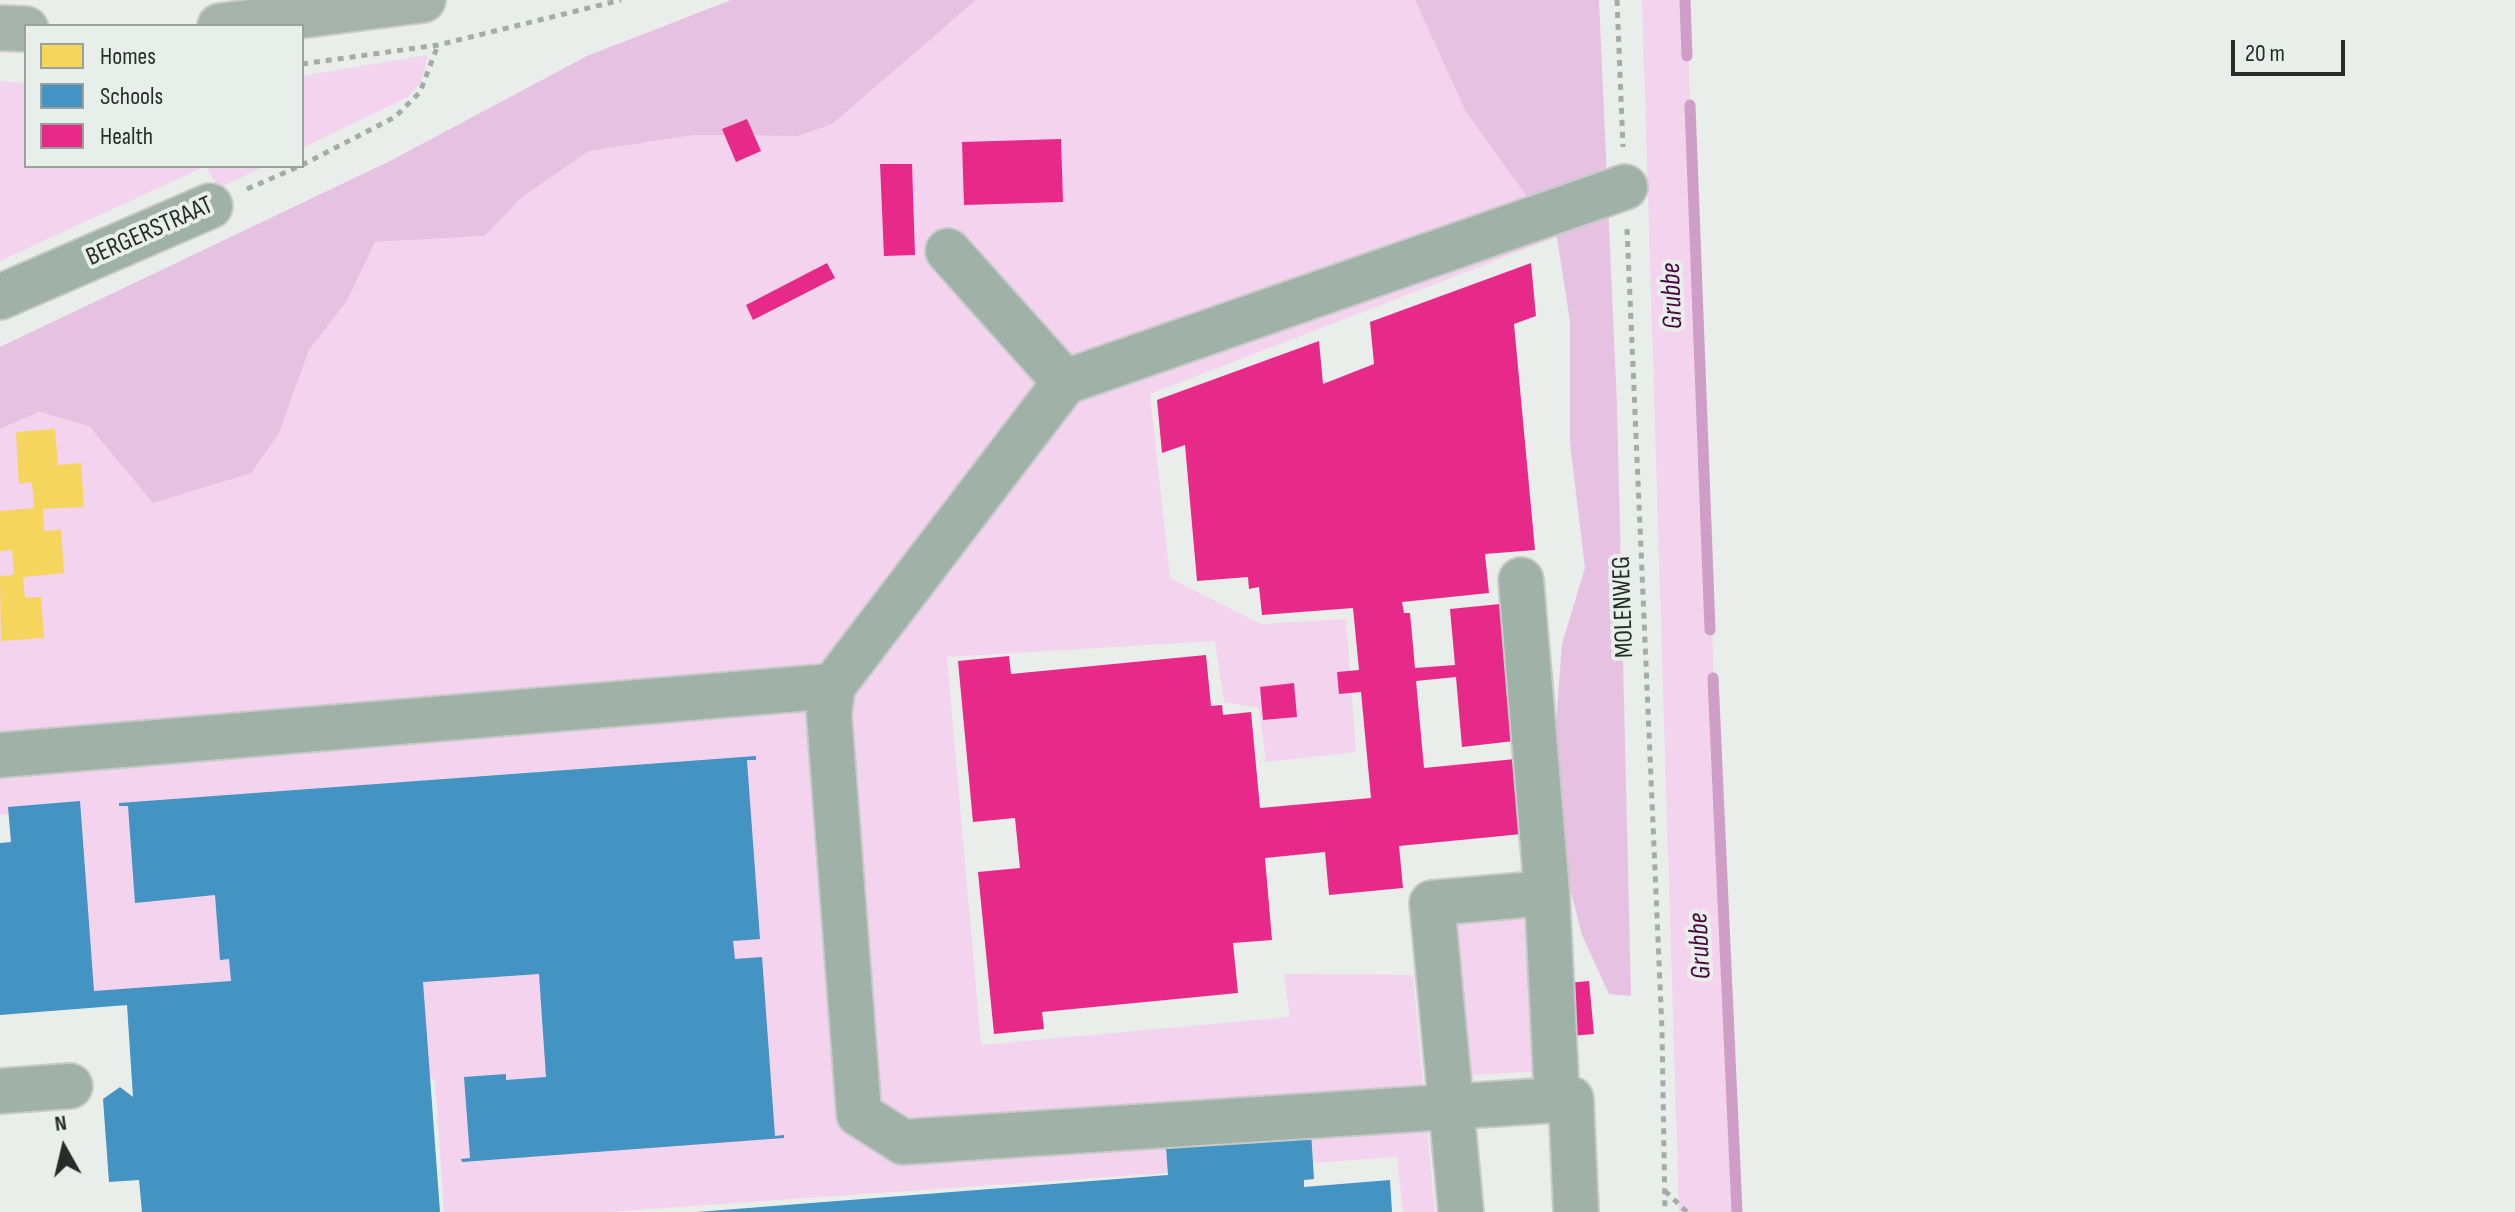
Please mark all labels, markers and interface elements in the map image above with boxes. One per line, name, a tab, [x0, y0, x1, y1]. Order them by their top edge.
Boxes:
legend	[24, 24, 304, 168]
scale bar	[2235, 24, 2349, 74]
text: 20 m	[2245, 39, 2285, 68]
text: Homes	[100, 42, 156, 71]
text: Schools	[100, 82, 163, 111]
text: Health	[100, 122, 153, 151]
street label: BERGERSTRAAT	[82, 190, 218, 274]
water label: Grubbe	[1655, 262, 1691, 330]
street label: MOLENWEG	[1607, 555, 1641, 659]
water label: Grubbe	[1682, 912, 1720, 980]
north arrow	[24, 1108, 104, 1188]
text: N	[53, 1110, 68, 1138]

